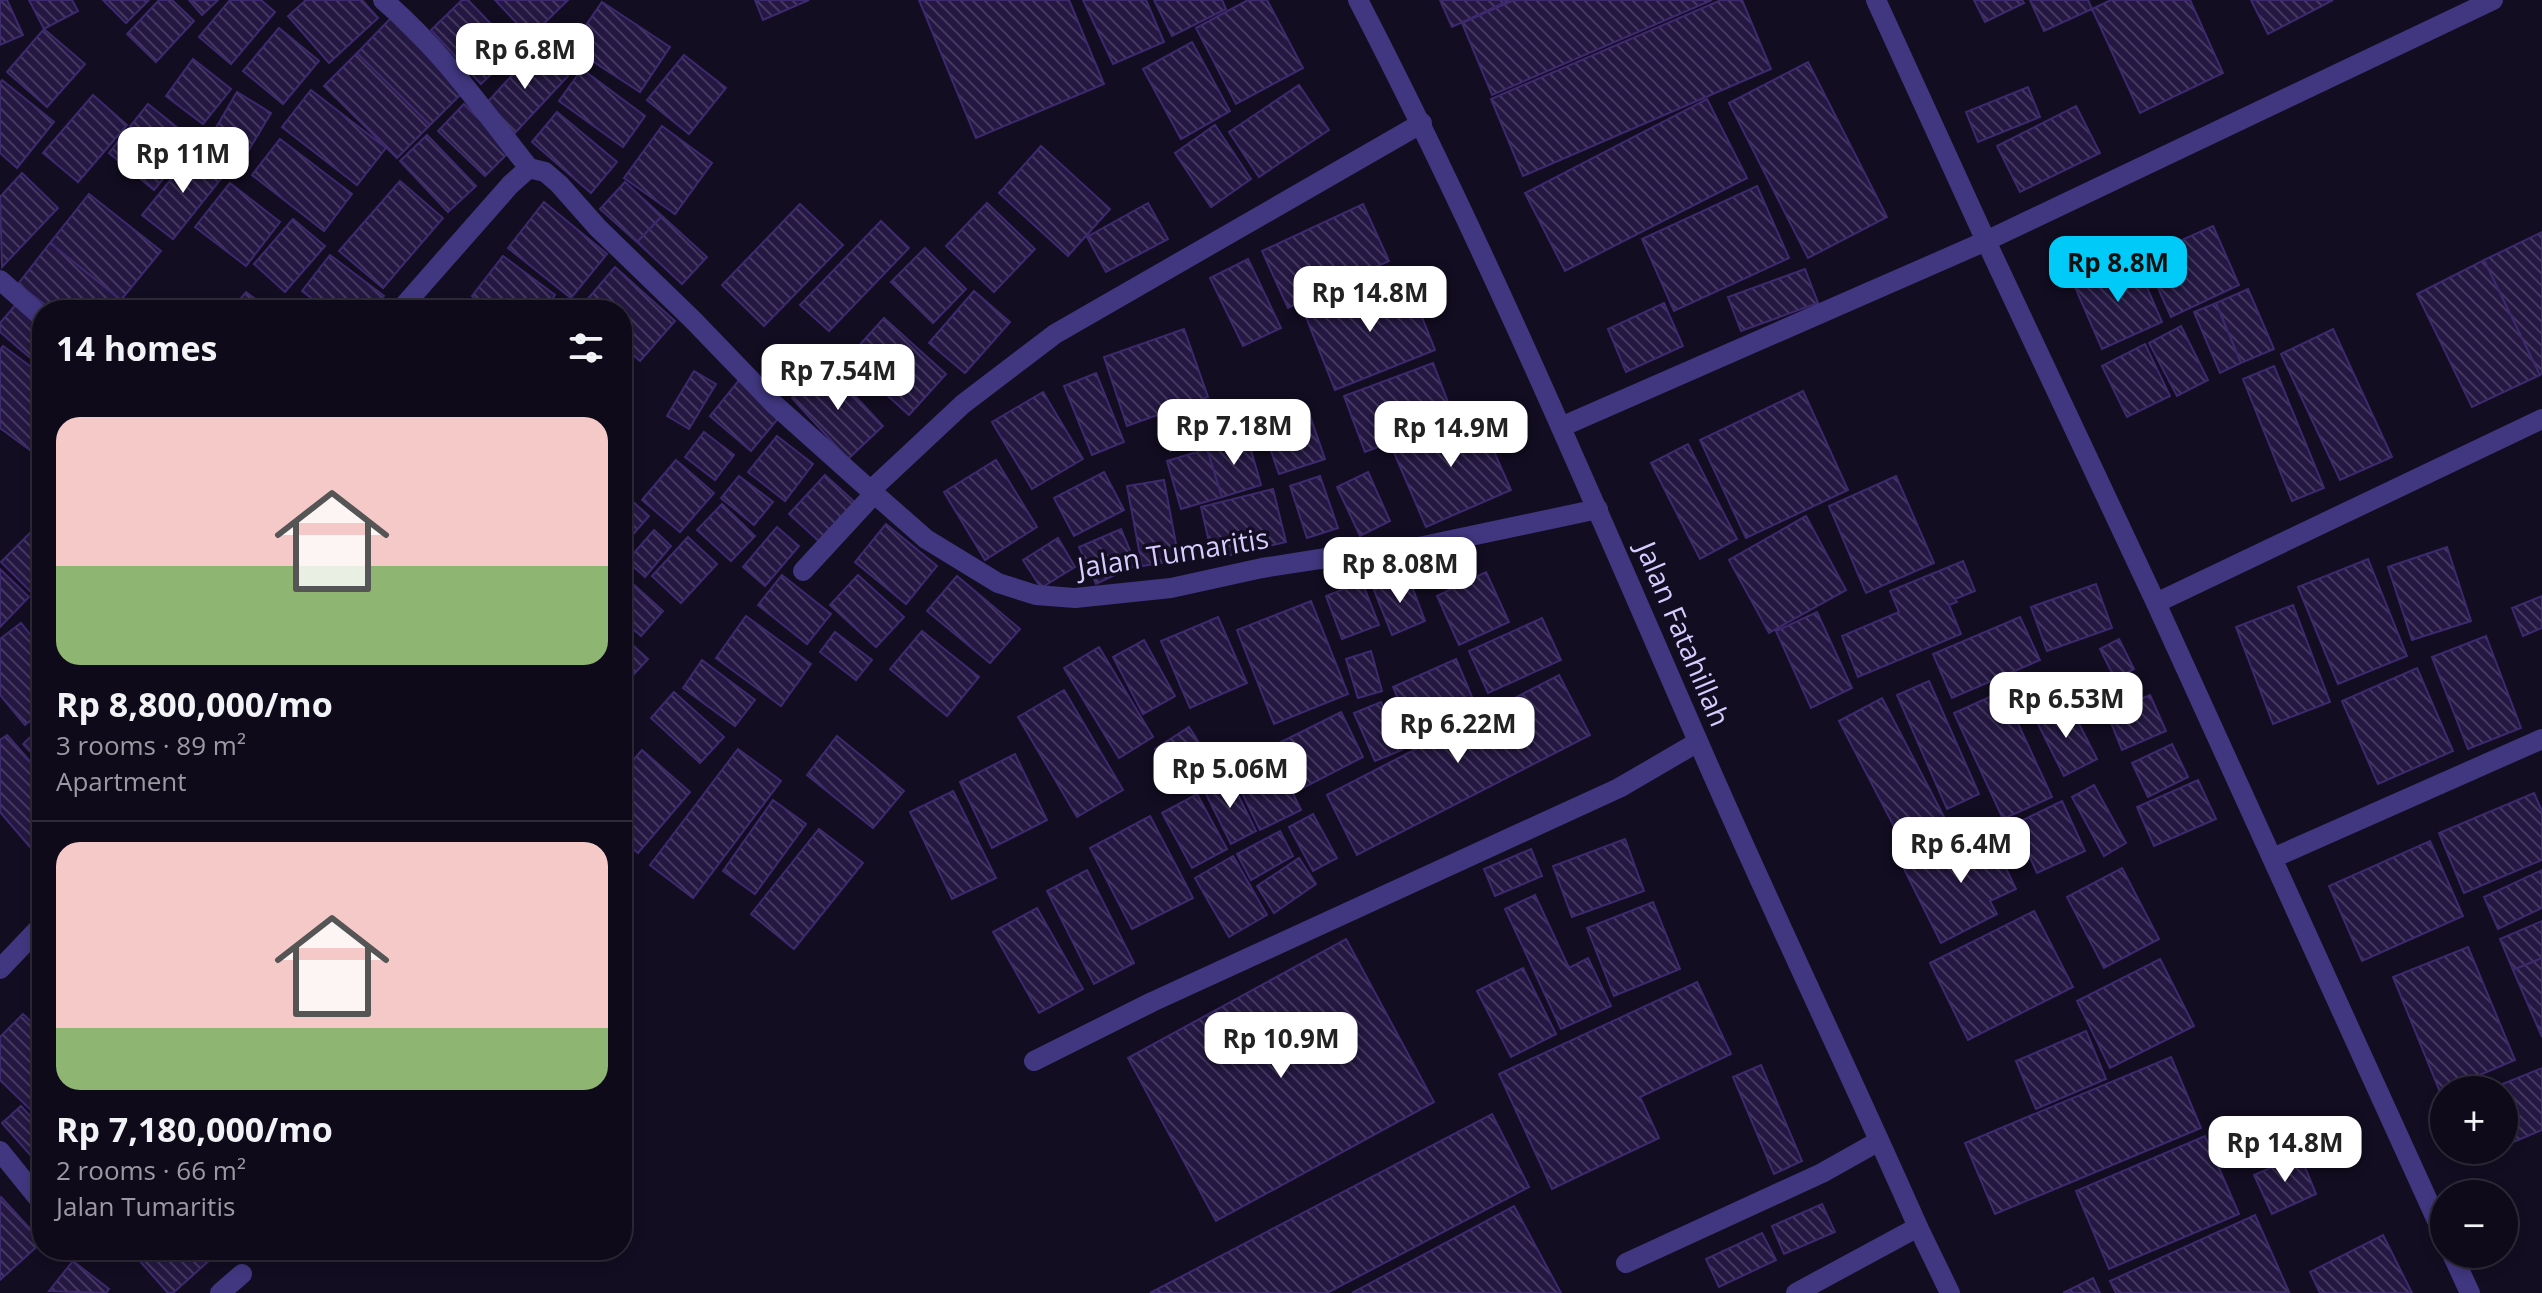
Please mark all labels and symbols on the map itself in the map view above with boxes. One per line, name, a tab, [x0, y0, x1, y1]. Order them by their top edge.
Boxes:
pin: Rp 6.8M	[451, 23, 599, 91]
pin: Rp 11M	[118, 127, 248, 195]
pin: Rp 8.8M	[2044, 236, 2192, 304]
pin: Rp 14.8M	[1287, 266, 1453, 334]
pin: Rp 7.54M	[755, 344, 921, 412]
pin: Rp 7.18M	[1151, 399, 1317, 467]
pin: Rp 14.9M	[1368, 401, 1534, 469]
street label: Jalan Tumaritis	[1072, 518, 1271, 586]
street label: Jalan Fatahillah	[1627, 533, 1740, 732]
pin: Rp 8.08M	[1317, 537, 1483, 605]
pin: Rp 6.53M	[1983, 672, 2149, 740]
pin: Rp 6.22M	[1375, 697, 1541, 765]
pin: Rp 5.06M	[1147, 742, 1313, 810]
pin: Rp 6.4M	[1887, 817, 2035, 885]
pin: Rp 10.9M	[1198, 1012, 1364, 1080]
pin: Rp 14.8M	[2202, 1116, 2368, 1184]

